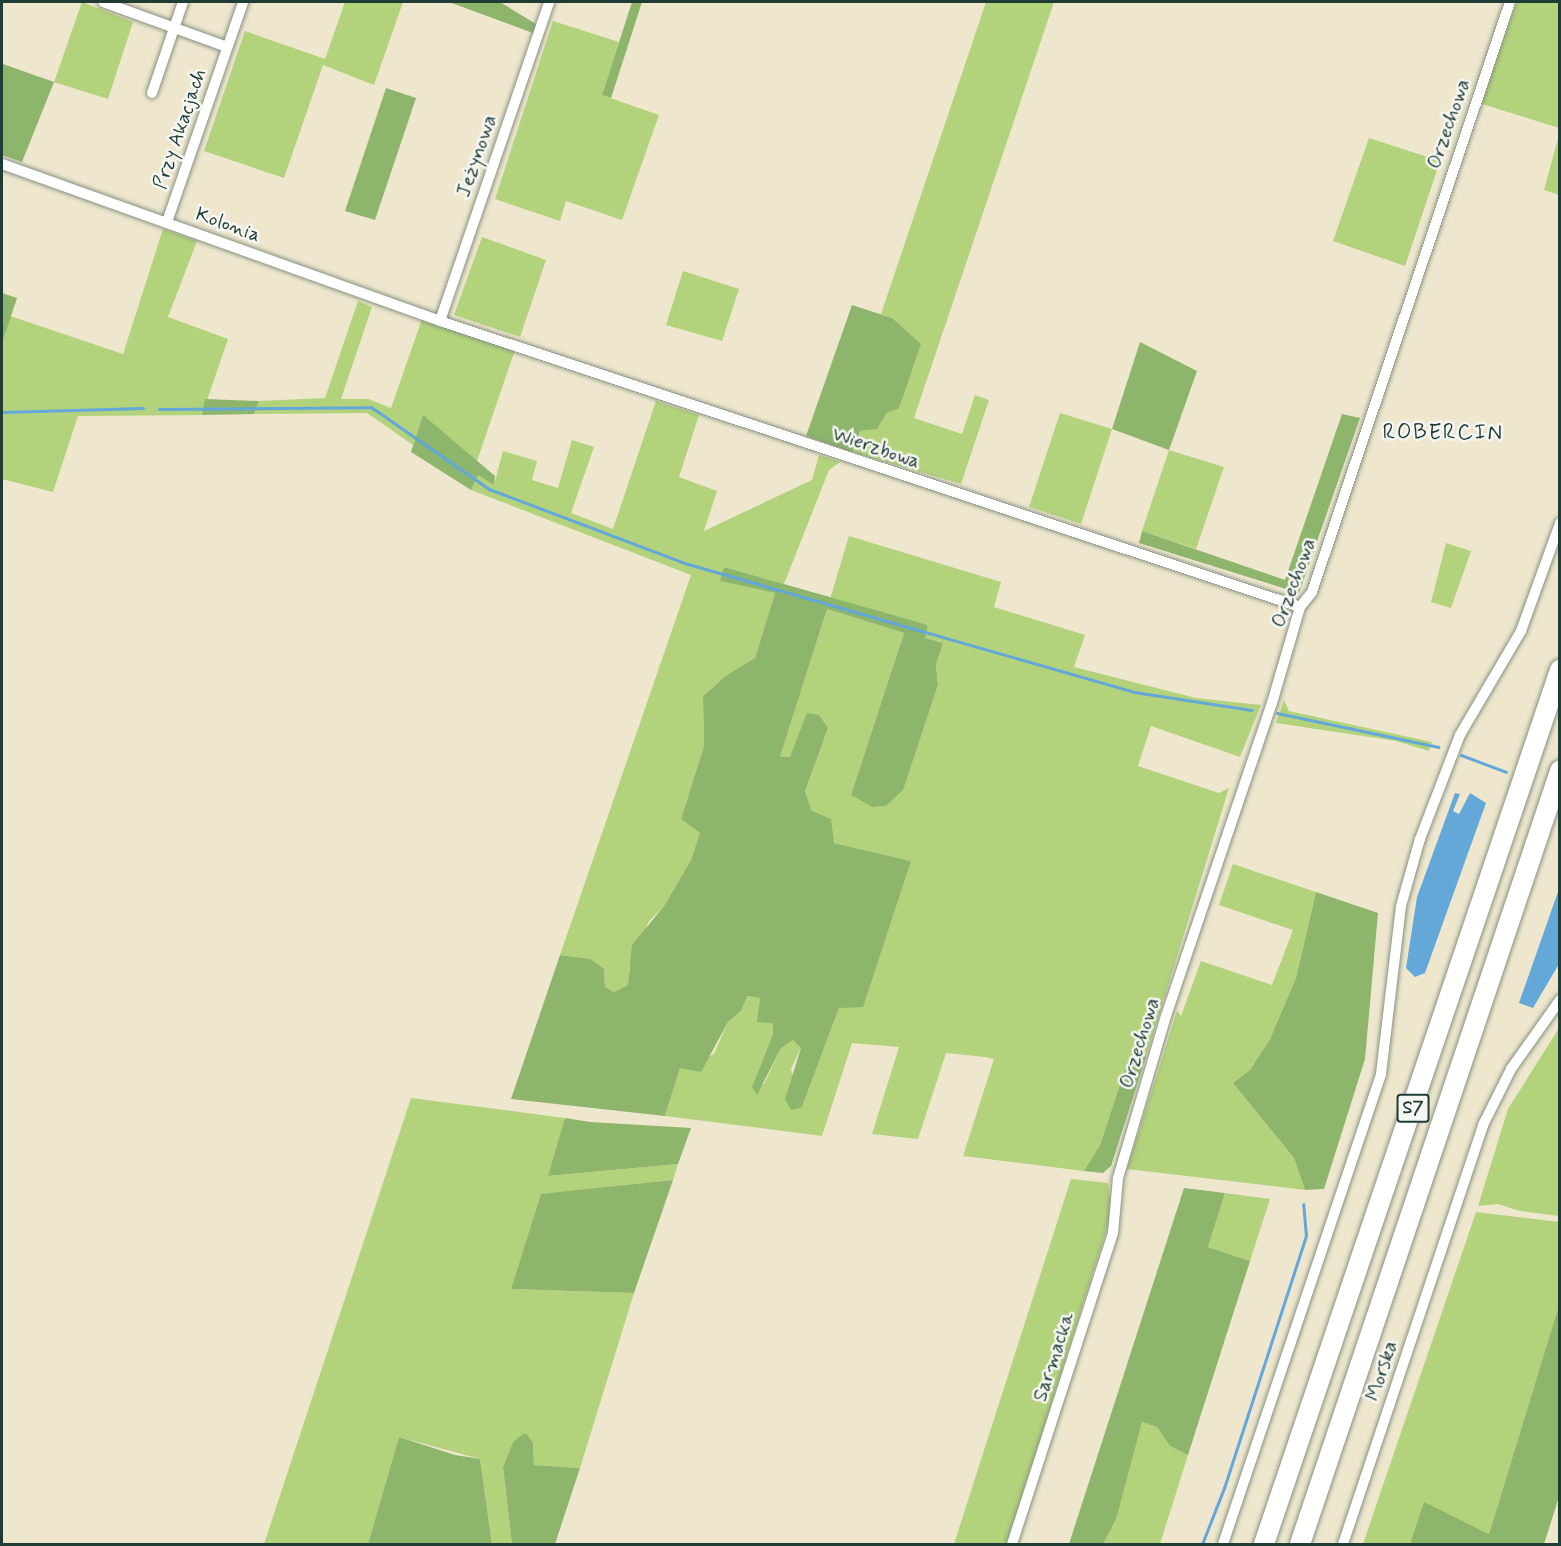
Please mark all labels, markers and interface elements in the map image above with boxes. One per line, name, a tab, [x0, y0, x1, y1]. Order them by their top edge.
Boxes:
street label: Przy Akacjach	[148, 66, 212, 192]
street label: Orzechowa	[1422, 76, 1476, 172]
street label: Jeżynowa	[452, 112, 502, 200]
street label: Kolonia	[192, 202, 264, 248]
district label: ROBERCIN	[1382, 421, 1504, 447]
street label: Wierzbowa	[829, 422, 923, 474]
street label: Orzechowa	[1267, 535, 1321, 631]
street label: Orzechowa	[1115, 995, 1165, 1091]
road number: S7	[1396, 1093, 1430, 1123]
street label: Sarmacka	[1028, 1309, 1080, 1405]
street label: Morska	[1361, 1338, 1403, 1404]

